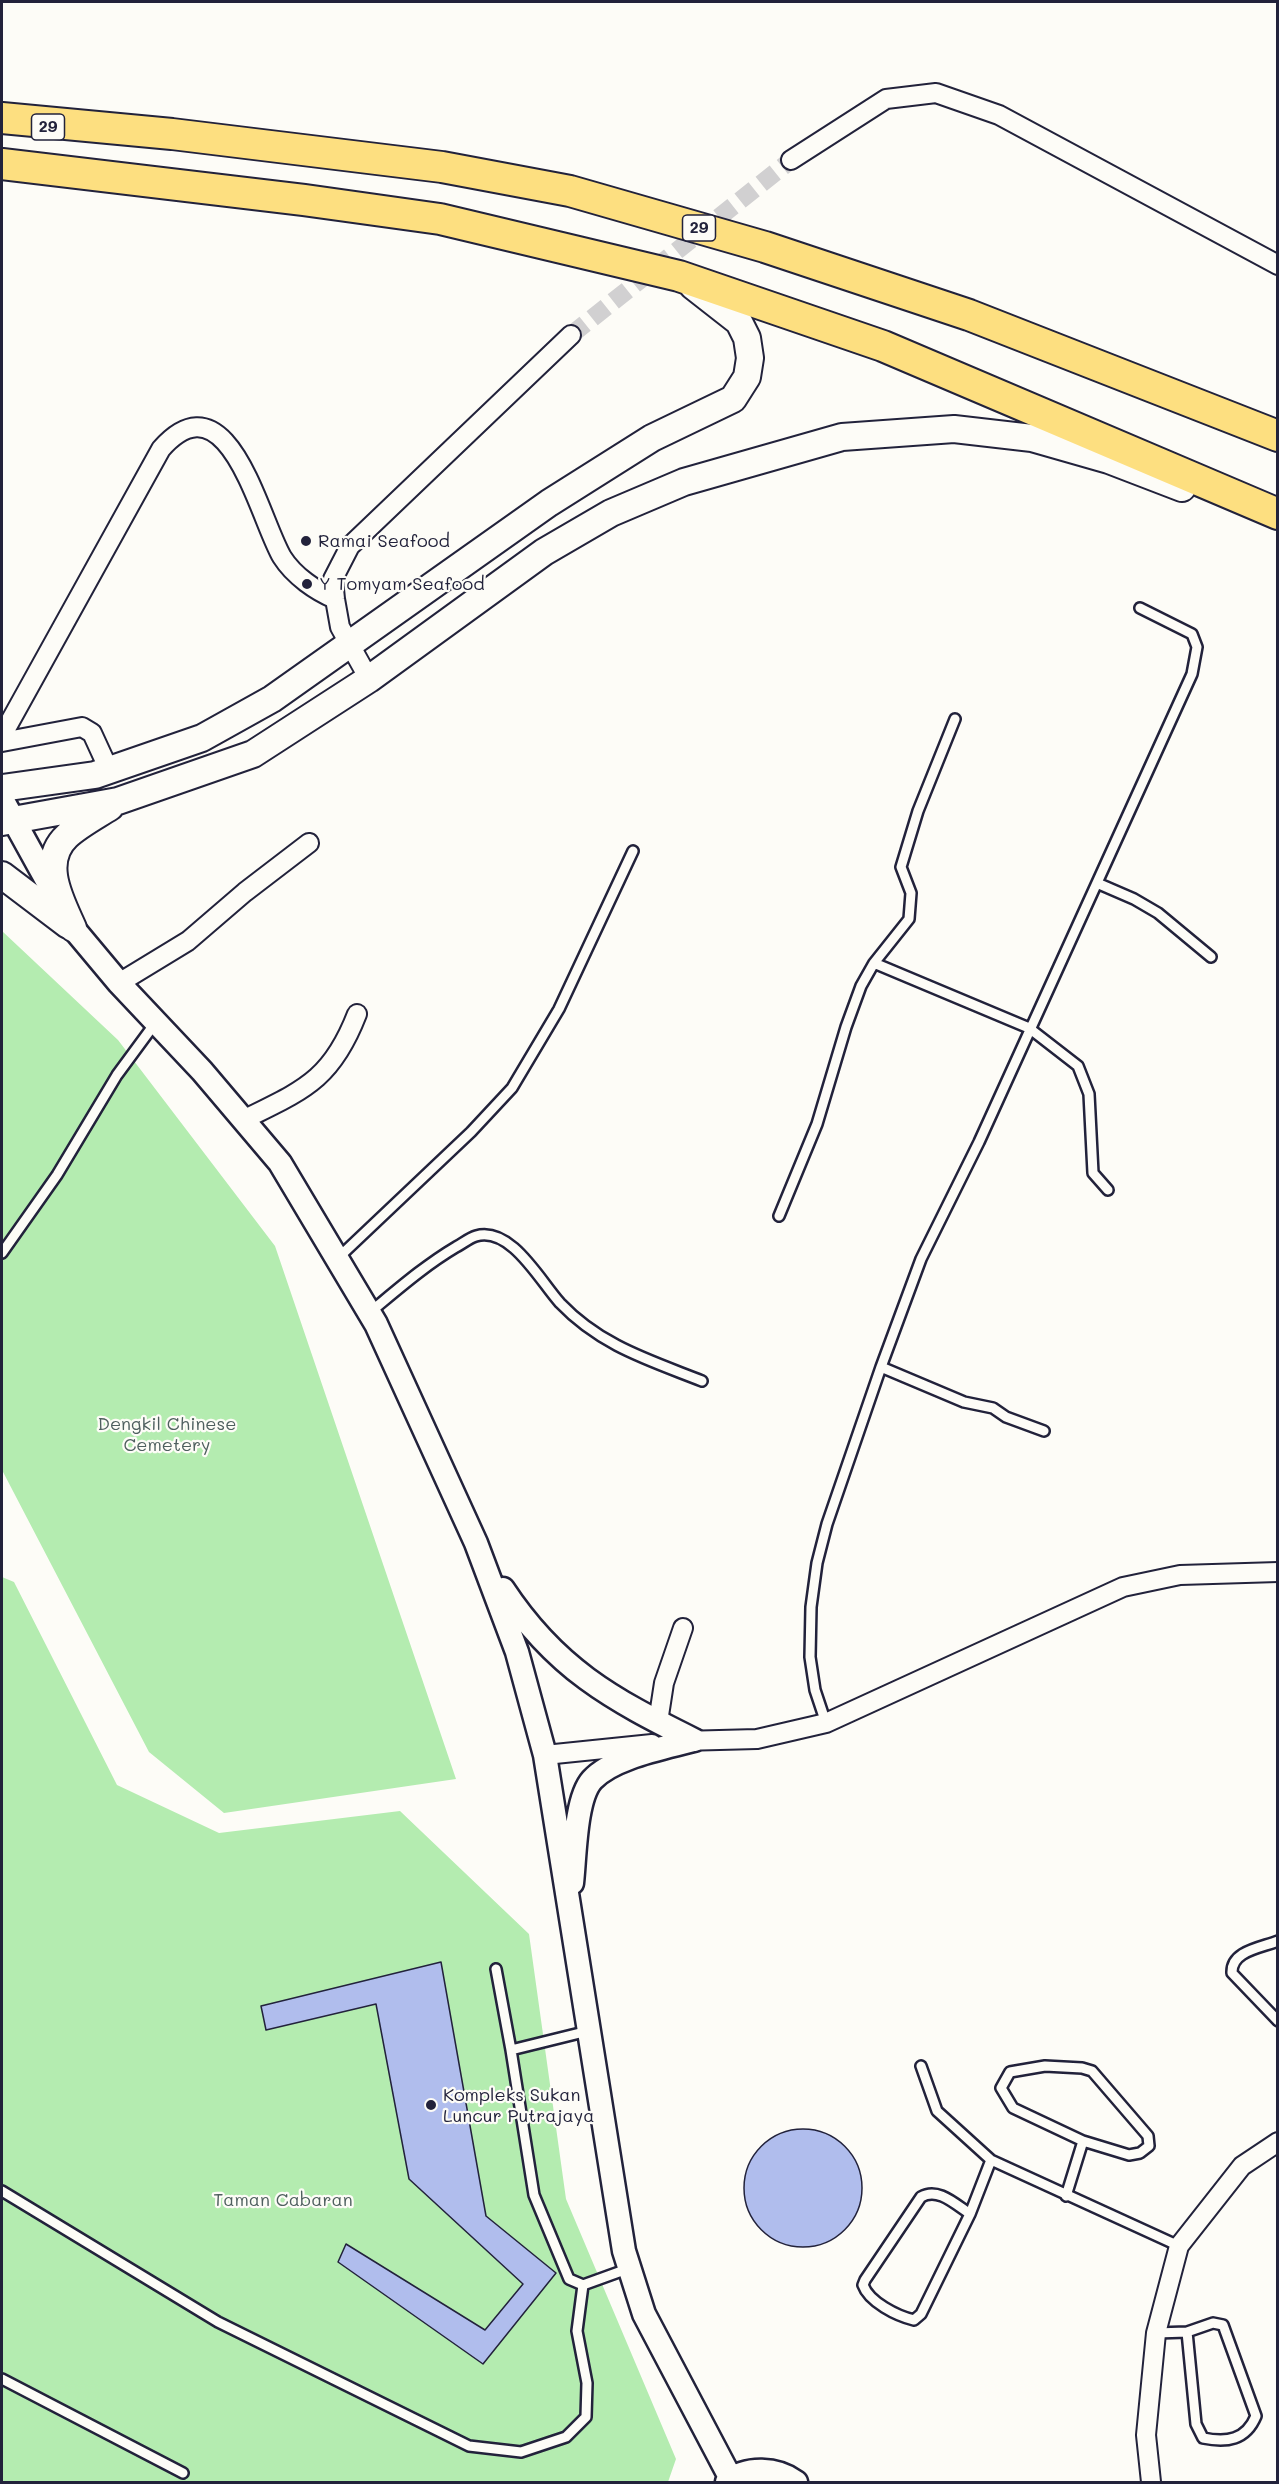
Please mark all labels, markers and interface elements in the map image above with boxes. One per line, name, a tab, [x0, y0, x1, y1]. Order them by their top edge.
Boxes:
road number: 29	[32, 114, 64, 140]
road number: 29	[682, 215, 716, 241]
place label: Ramai Seafood	[318, 530, 450, 552]
marker: Ramai Seafood	[299, 534, 313, 548]
place label: Y Tomyam Seafood	[319, 573, 485, 595]
marker: Y Tomyam Seafood	[300, 577, 314, 591]
park label: Dengkil Chinese Cemetery	[98, 1413, 236, 1456]
place label: Kompleks Sukan Luncur Putrajaya	[443, 2084, 594, 2126]
marker: Kompleks Sukan Luncur Putrajaya	[424, 2098, 438, 2112]
park label: Taman Cabaran	[213, 2189, 353, 2211]

